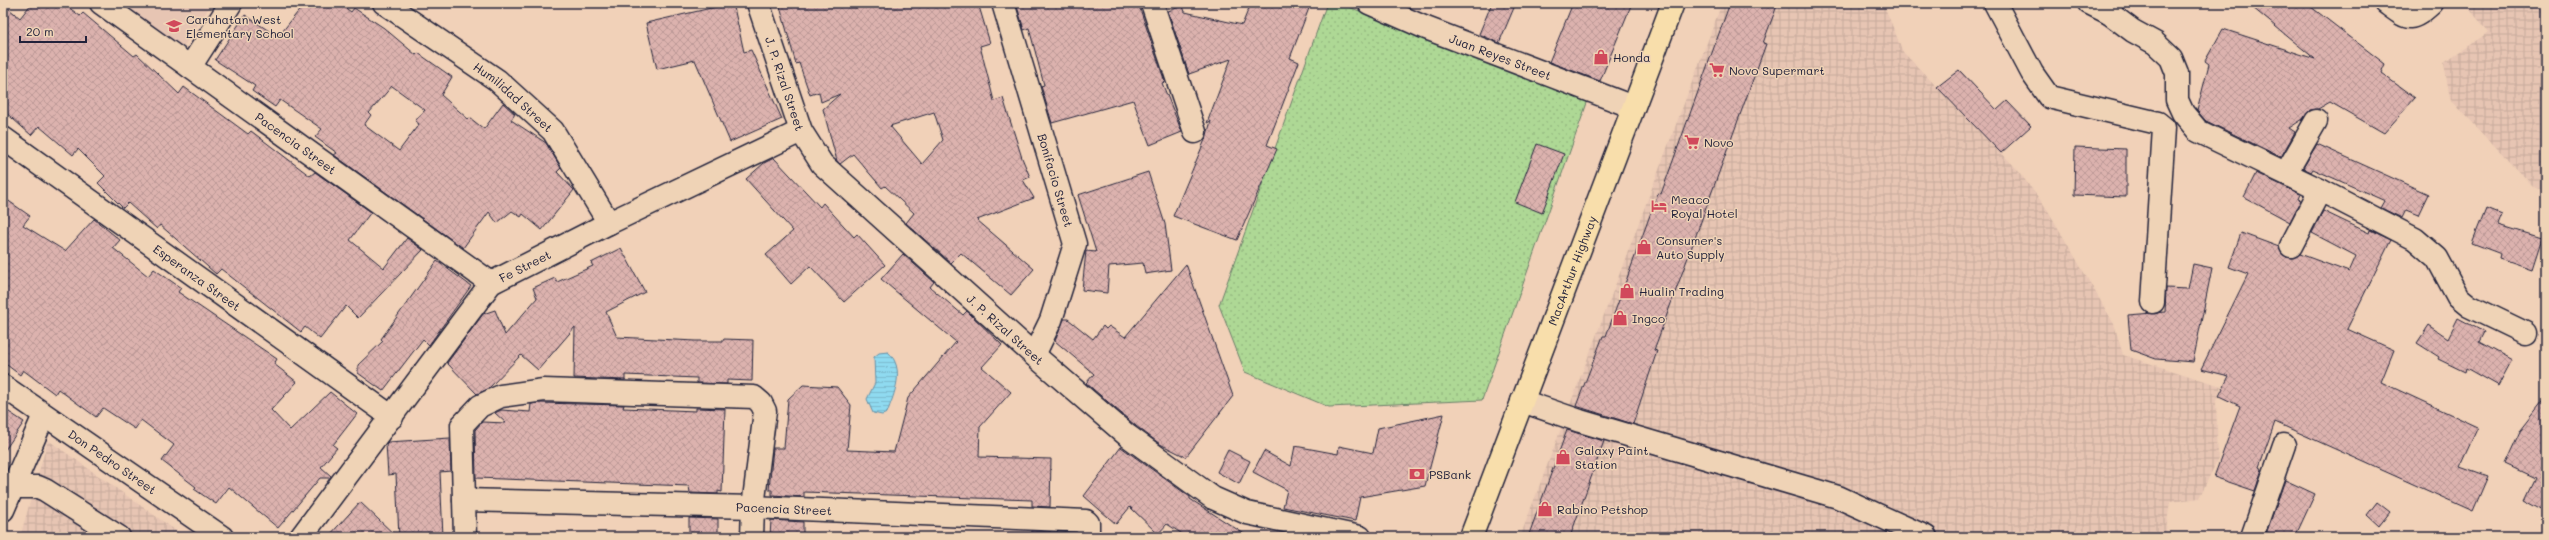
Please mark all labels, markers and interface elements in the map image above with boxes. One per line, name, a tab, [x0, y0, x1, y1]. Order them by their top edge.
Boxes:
place label: Caruhatan West Elementary School	[186, 11, 294, 41]
school or university icon: Caruhatan West Elementary School	[165, 17, 183, 35]
scale bar	[20, 18, 86, 44]
text: 20 m	[26, 23, 54, 39]
street label: Juan Reyes Street	[1447, 30, 1554, 83]
street label: J. P. Rizal Street	[762, 34, 808, 133]
shop icon: Honda	[1592, 48, 1610, 66]
place label: Honda	[1613, 49, 1650, 65]
street label: Humilidad Street	[470, 58, 557, 135]
supermarket icon: Novo Supermart	[1708, 61, 1726, 79]
place label: Novo Supermart	[1729, 62, 1825, 78]
street label: Pacencia Street	[252, 108, 340, 178]
street label: Bonifacio Street	[1034, 131, 1078, 229]
supermarket icon: Novo	[1683, 133, 1701, 151]
place label: Novo	[1704, 134, 1733, 150]
place label: Meaco Royal Hotel	[1671, 191, 1738, 221]
hotel icon: Meaco Royal Hotel	[1650, 197, 1668, 215]
street label: MacArthur Highway	[1544, 213, 1600, 328]
place label: Consumer's Auto Supply	[1656, 232, 1725, 262]
shop icon: Consumer's Auto Supply	[1635, 238, 1653, 256]
street label: Esperanza Street	[150, 240, 244, 314]
street label: Fe Street	[496, 246, 553, 286]
shop icon: Hualin Trading	[1618, 282, 1636, 300]
place label: Hualin Trading	[1639, 283, 1724, 299]
street label: J. P. Rizal Street	[964, 290, 1047, 368]
shop icon: Ingco	[1611, 309, 1629, 327]
place label: Ingco	[1632, 310, 1665, 326]
street label: Don Pedro Street	[65, 426, 160, 497]
place label: Galaxy Paint Station	[1575, 442, 1648, 472]
shop icon: Galaxy Paint Station	[1554, 448, 1572, 466]
bank icon: PSBank	[1408, 465, 1426, 483]
place label: PSBank	[1429, 466, 1471, 482]
street label: Pacencia Street	[736, 499, 832, 518]
shop icon: Rabino Petshop	[1536, 500, 1554, 518]
place label: Rabino Petshop	[1557, 501, 1648, 517]

